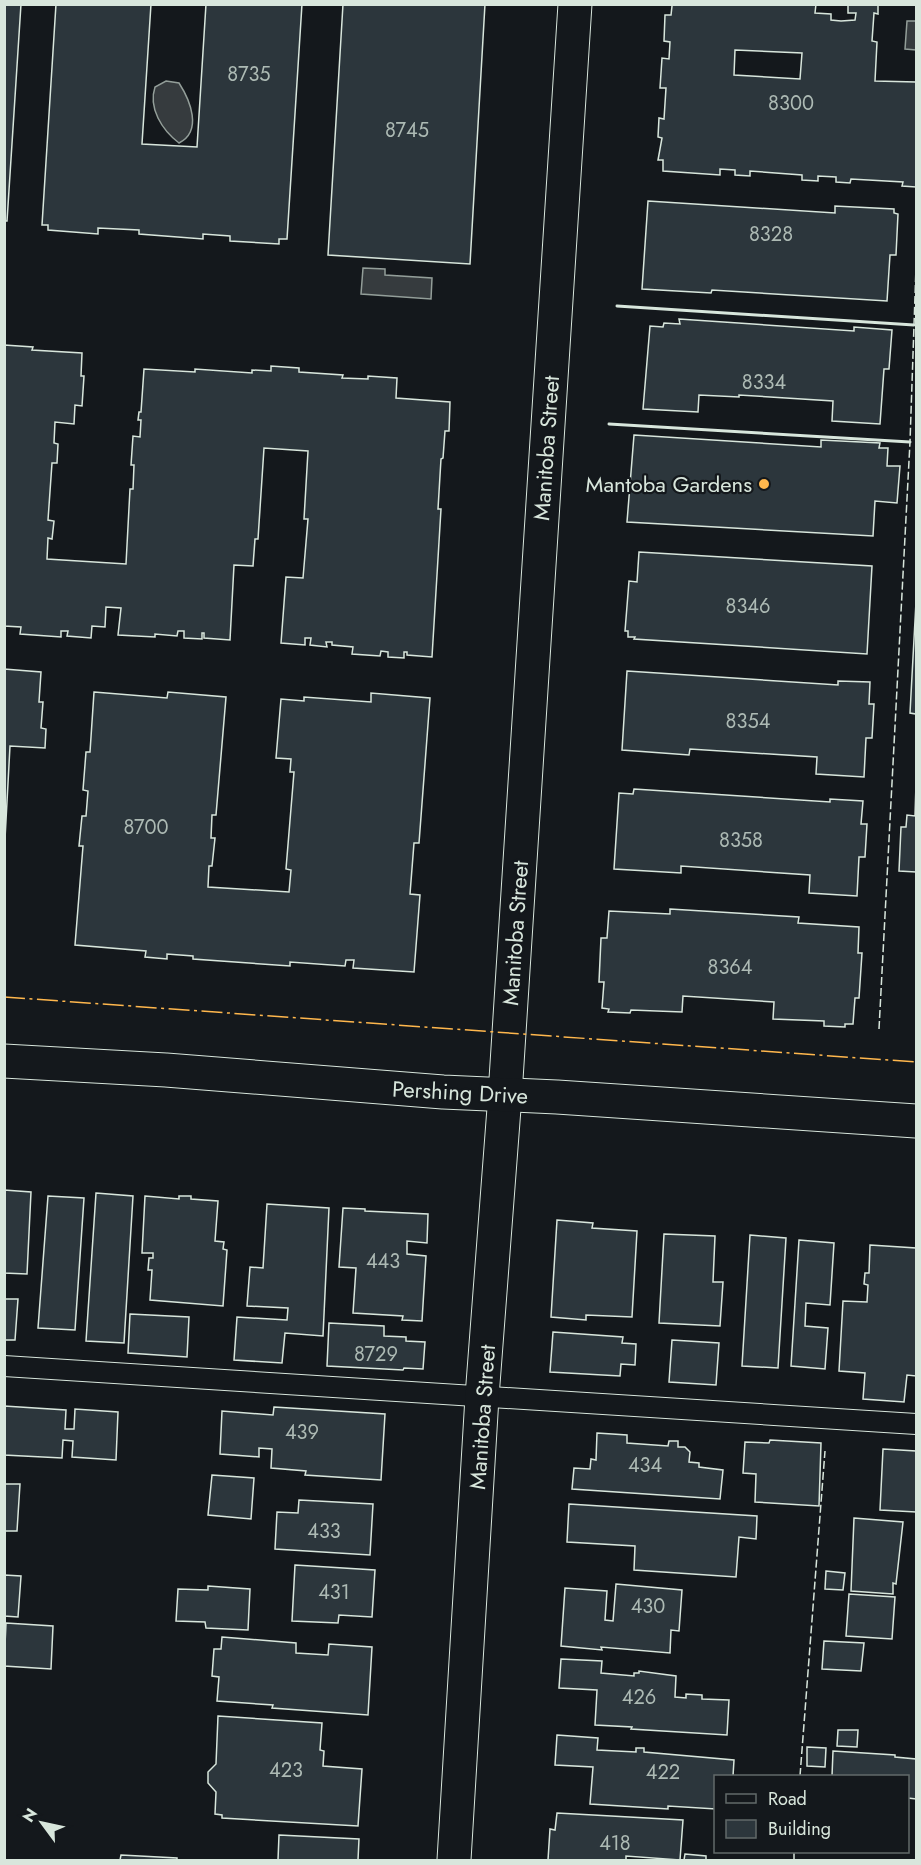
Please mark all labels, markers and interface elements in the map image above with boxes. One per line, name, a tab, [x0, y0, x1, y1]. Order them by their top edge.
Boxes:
house number: 8735	[227, 60, 271, 89]
house number: 8300	[768, 89, 814, 118]
house number: 8745	[385, 116, 429, 145]
house number: 8328	[749, 220, 793, 249]
house number: 8334	[742, 368, 787, 397]
street label: Manitoba Street	[525, 374, 567, 522]
place label: Mantoba Gardens	[586, 468, 752, 500]
marker: Mantoba Gardens	[757, 477, 771, 491]
house number: 8346	[725, 592, 771, 621]
house number: 8354	[726, 707, 771, 736]
house number: 8700	[123, 813, 169, 842]
house number: 8358	[719, 826, 763, 855]
street label: Manitoba Street	[494, 859, 536, 1007]
house number: 8364	[707, 953, 753, 982]
street label: Pershing Drive	[391, 1072, 529, 1112]
house number: 443	[366, 1247, 400, 1276]
house number: 8729	[354, 1340, 398, 1369]
street label: Manitoba Street	[461, 1343, 503, 1491]
house number: 439	[285, 1418, 319, 1447]
house number: 434	[628, 1451, 662, 1480]
house number: 433	[307, 1517, 341, 1546]
house number: 431	[318, 1578, 350, 1607]
house number: 430	[631, 1592, 665, 1621]
house number: 426	[622, 1683, 656, 1712]
house number: 423	[269, 1756, 303, 1785]
house number: 422	[646, 1758, 680, 1787]
legend	[714, 1775, 909, 1853]
text: Road	[768, 1786, 807, 1812]
north arrow	[12, 1793, 72, 1853]
text: N	[17, 1804, 43, 1827]
text: Building	[768, 1816, 831, 1842]
house number: 418	[599, 1829, 631, 1858]

